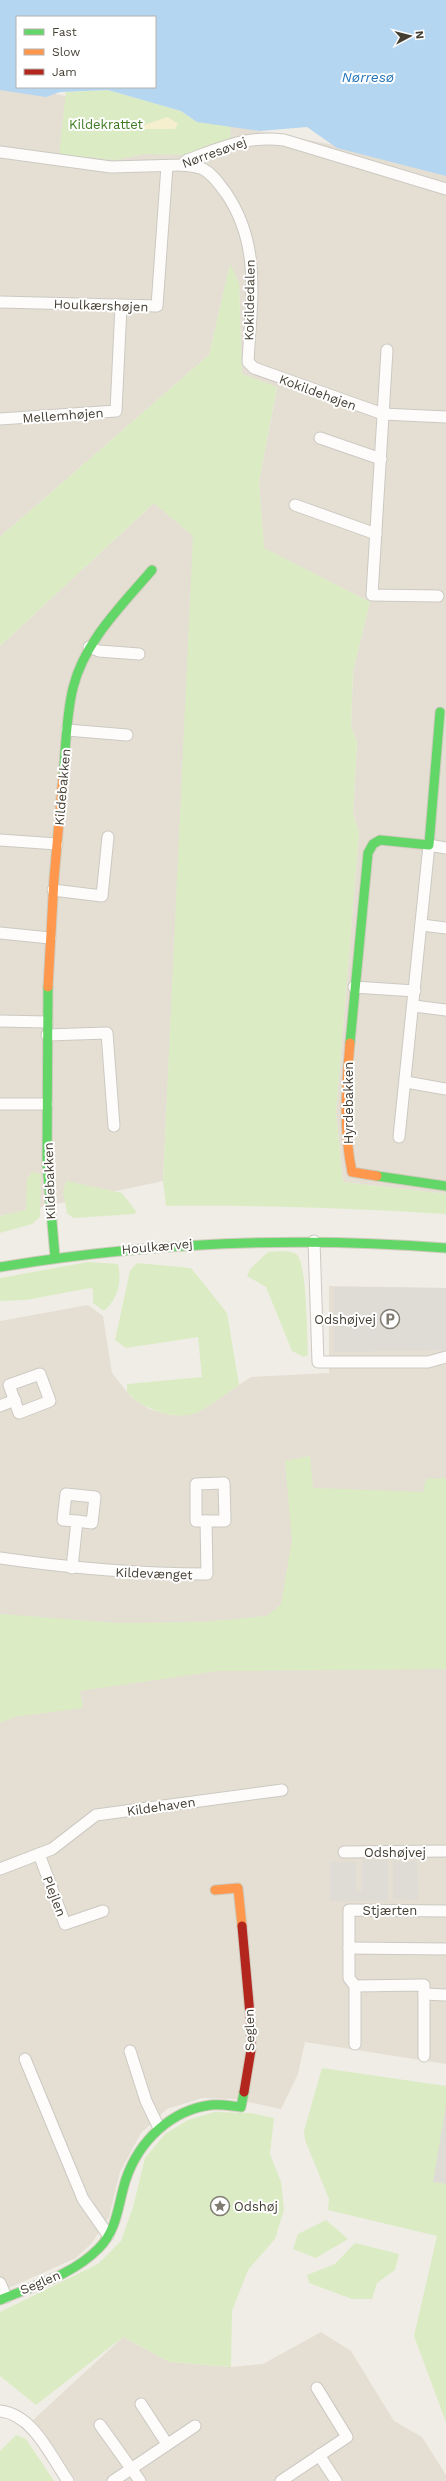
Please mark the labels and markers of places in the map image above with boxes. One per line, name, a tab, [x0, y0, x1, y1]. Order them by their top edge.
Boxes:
parking icon: Odshøjvej	[379, 1308, 401, 1330]
place label: Odshøjvej	[314, 1312, 376, 1327]
place icon: Odshøj	[209, 2195, 231, 2217]
place label: Odshøj	[234, 2199, 278, 2214]

